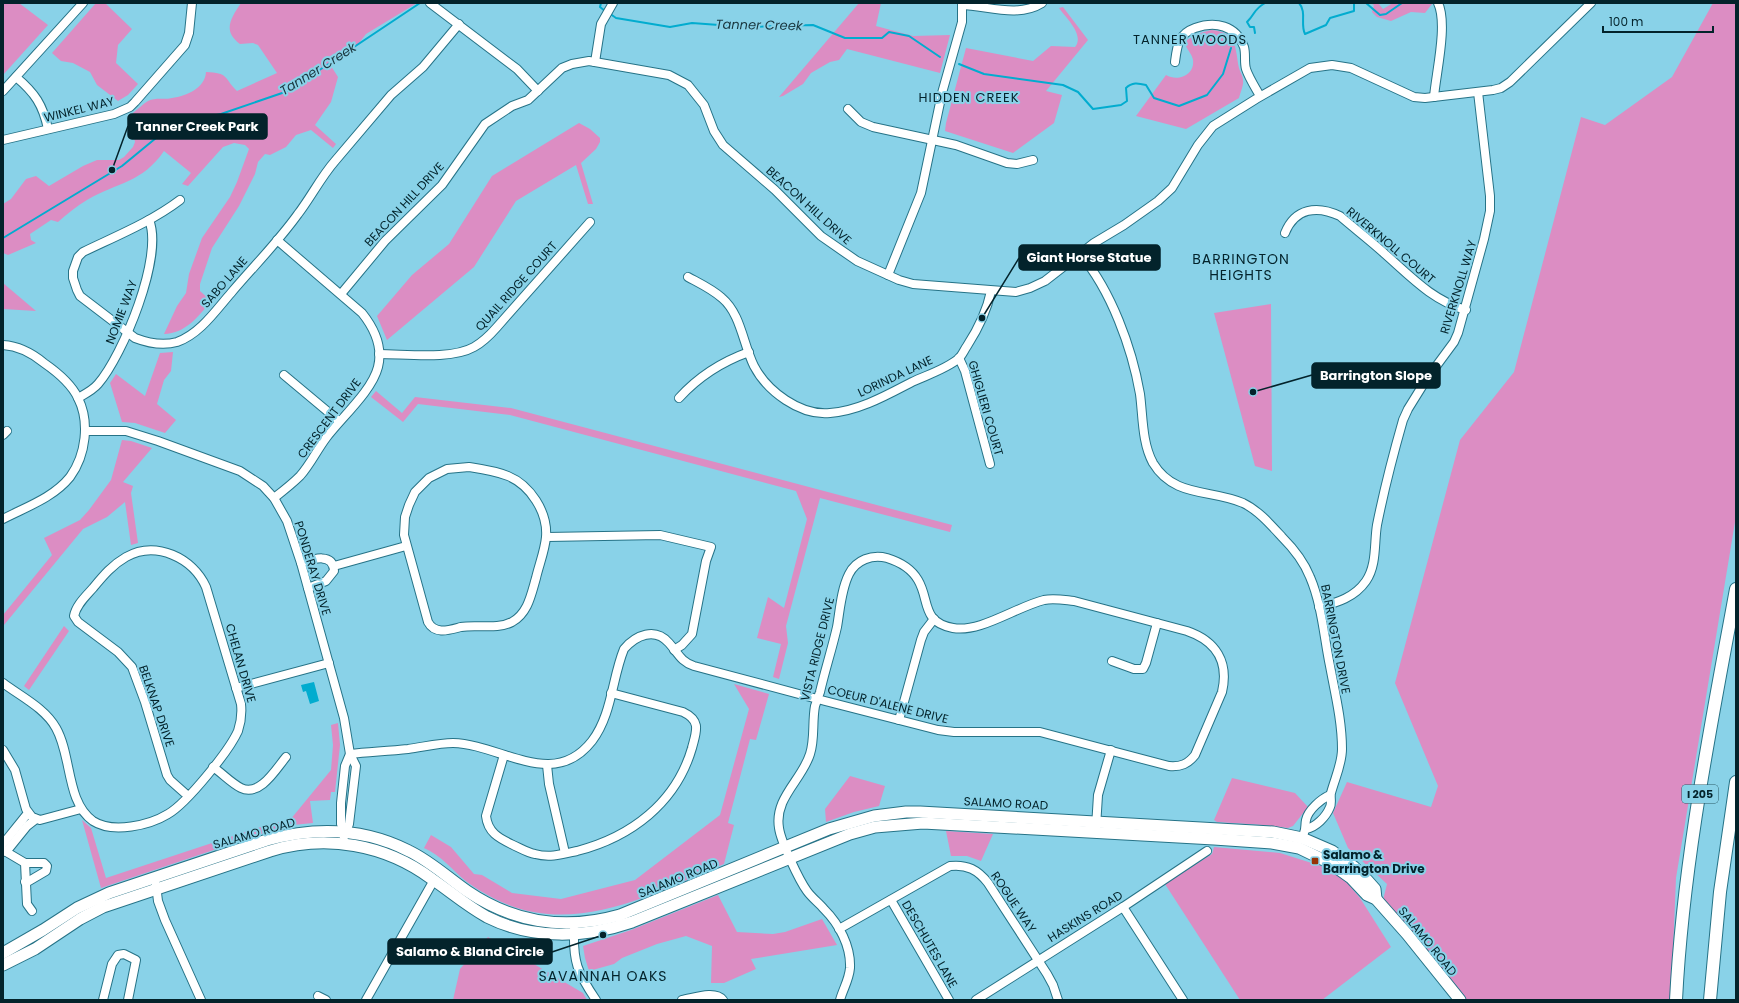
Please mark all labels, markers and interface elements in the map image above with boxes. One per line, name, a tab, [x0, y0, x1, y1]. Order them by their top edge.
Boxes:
scale bar	[1603, 8, 1713, 34]
text: 100 m	[1609, 13, 1643, 30]
water label: Tanner Creek	[715, 15, 804, 35]
district label: TANNER WOODS	[1133, 30, 1247, 49]
water label: Tanner Creek	[276, 37, 361, 100]
district label: HIDDEN CREEK	[919, 88, 1019, 107]
street label: WINKEL WAY	[42, 92, 116, 126]
callout: Tanner Creek Park	[128, 114, 267, 139]
text: Tanner Creek Park	[135, 117, 259, 136]
street label: BEACON HILL DRIVE	[360, 158, 448, 250]
street label: BEACON HILL DRIVE	[763, 162, 855, 248]
street label: RIVERKNOLL COURT	[1343, 203, 1439, 288]
street label: QUAIL RIDGE COURT	[471, 237, 561, 334]
street label: RIVERKNOLL WAY	[1436, 238, 1480, 336]
callout: Giant Horse Statue	[1019, 245, 1160, 270]
text: Giant Horse Statue	[1027, 248, 1151, 267]
district label: BARRINGTON HEIGHTS	[1192, 249, 1290, 285]
street label: SABO LANE	[197, 253, 251, 311]
street label: NOMIE WAY	[101, 278, 141, 346]
street label: LORINDA LANE	[855, 351, 935, 401]
street label: GHIGLIERI COURT	[964, 358, 1008, 458]
callout: Barrington Slope	[1312, 363, 1440, 388]
text: Barrington Slope	[1320, 366, 1432, 385]
street label: CRESCENT DRIVE	[293, 374, 365, 462]
street label: PONDERAY DRIVE	[291, 519, 335, 617]
street label: BARRINGTON DRIVE	[1317, 583, 1355, 695]
street label: VISTA RIDGE DRIVE	[796, 595, 838, 703]
street label: CHELAN DRIVE	[222, 621, 260, 705]
street label: BELKNAP DRIVE	[135, 663, 179, 749]
street label: COEUR D'ALENE DRIVE	[826, 681, 950, 727]
road number: I 205	[1682, 785, 1718, 803]
street label: SALAMO ROAD	[963, 792, 1049, 814]
street label: SALAMO ROAD	[211, 813, 297, 853]
place label: Salamo & Barrington Drive	[1323, 846, 1425, 877]
street label: SALAMO ROAD	[636, 854, 720, 902]
marker: Salamo & Barrington Drive	[1310, 856, 1320, 866]
street label: ROGUE WAY	[987, 868, 1041, 936]
street label: HASKINS ROAD	[1044, 886, 1126, 946]
street label: DESCHUTES LANE	[898, 897, 962, 991]
street label: SALAMO ROAD	[1395, 903, 1461, 979]
callout: Salamo & Bland Circle	[388, 939, 552, 964]
text: Salamo & Bland Circle	[396, 942, 544, 961]
district label: SAVANNAH OAKS	[538, 966, 668, 986]

